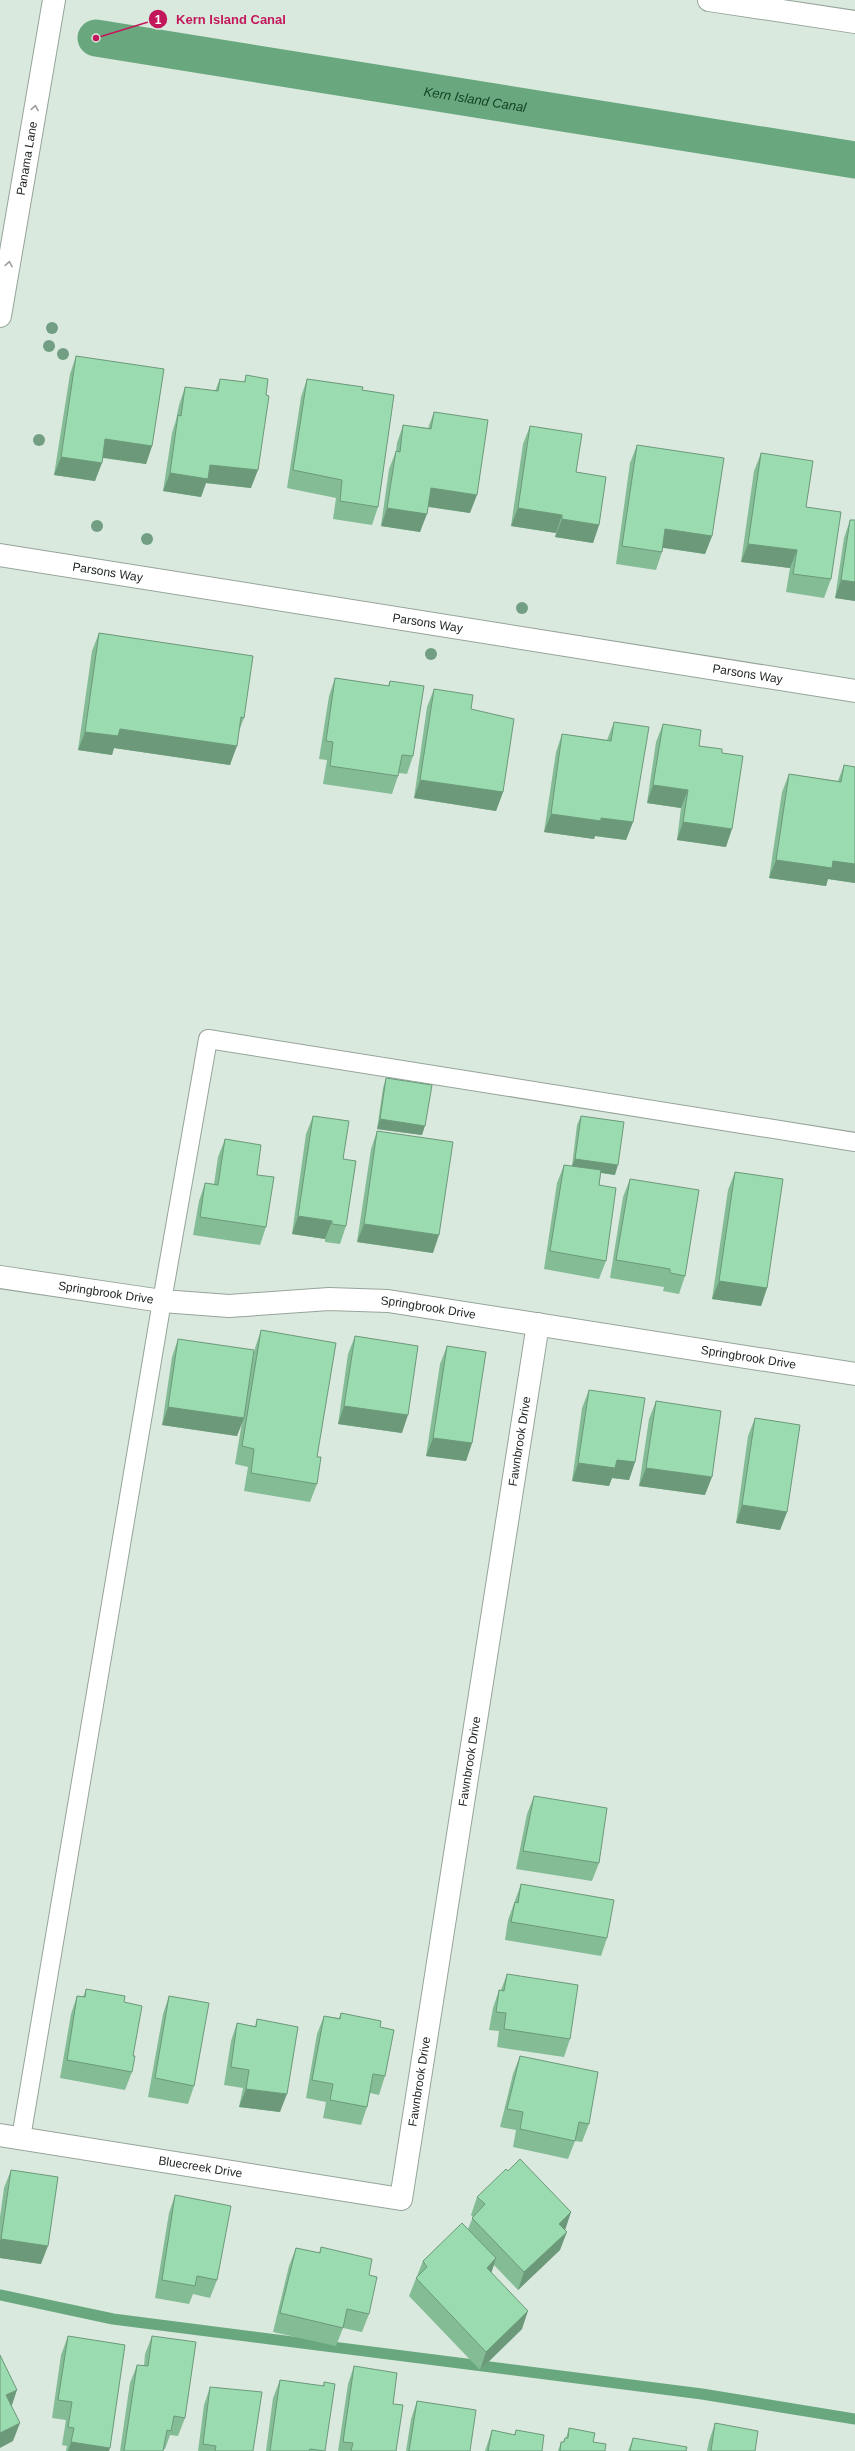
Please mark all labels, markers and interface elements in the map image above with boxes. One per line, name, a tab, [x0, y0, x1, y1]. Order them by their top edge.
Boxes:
callout: Kern Island Canal	[148, 7, 294, 32]
text: Kern Island Canal	[176, 12, 286, 27]
text: 1	[155, 13, 162, 27]
water label: Kern Island Canal	[423, 83, 528, 115]
one-way arrow	[30, 105, 39, 111]
street label: Panama Lane	[14, 120, 40, 196]
one-way arrow	[4, 261, 13, 267]
street label: Parsons Way	[71, 560, 144, 585]
street label: Parsons Way	[391, 611, 464, 636]
street label: Parsons Way	[711, 661, 784, 686]
street label: Springbrook Drive	[57, 1279, 155, 1307]
street label: Springbrook Drive	[380, 1294, 477, 1322]
street label: Springbrook Drive	[700, 1343, 797, 1372]
street label: Fawnbrook Drive	[506, 1395, 534, 1487]
street label: Fawnbrook Drive	[456, 1715, 484, 1807]
street label: Fawnbrook Drive	[405, 2035, 433, 2127]
street label: Bluecreek Drive	[157, 2153, 244, 2181]

